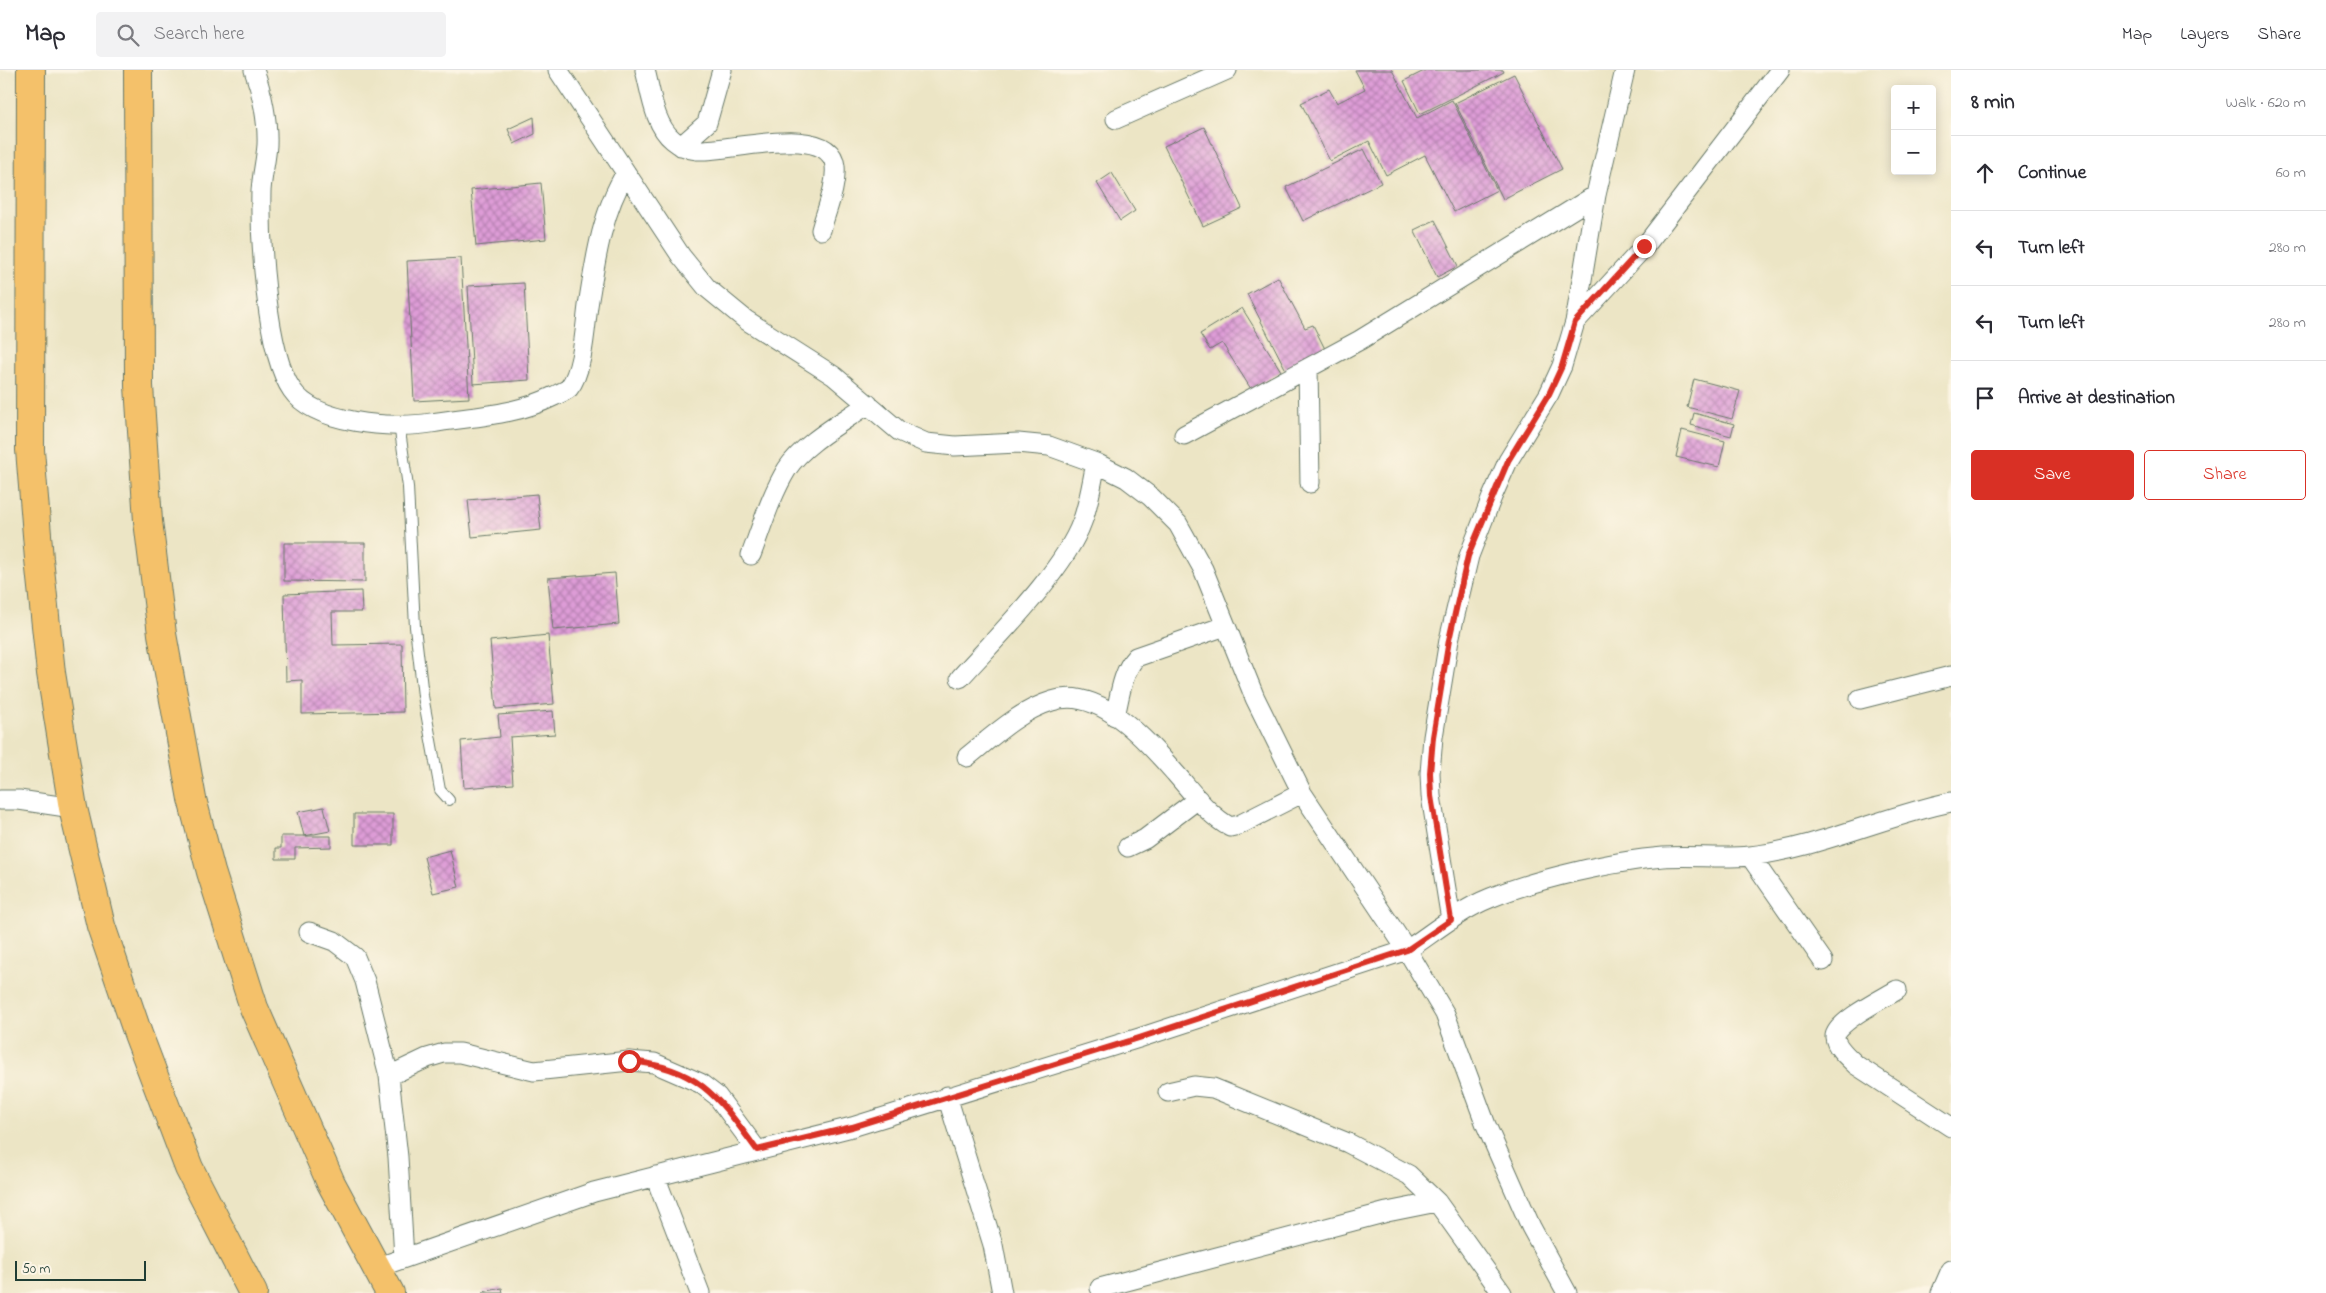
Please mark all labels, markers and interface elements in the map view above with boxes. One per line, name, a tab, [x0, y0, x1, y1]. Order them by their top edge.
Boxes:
search box	[96, 12, 446, 57]
text: Map	[25, 17, 66, 52]
icon: search	[114, 21, 142, 49]
text: Search here	[154, 21, 245, 48]
text: Map	[2122, 22, 2152, 48]
text: Layers	[2180, 22, 2230, 48]
text: Share	[2258, 22, 2301, 48]
map controls	[1891, 85, 1936, 175]
button: +	[1891, 85, 1936, 130]
text: 8 min	[1971, 88, 2015, 118]
text: Walk · 620 m	[2226, 91, 2306, 115]
button: −	[1891, 130, 1936, 175]
icon: ahead	[1971, 159, 1999, 187]
text: Continue	[2018, 160, 2086, 187]
text: 60 m	[2276, 161, 2306, 185]
icon: left	[1971, 234, 1999, 262]
route end	[1633, 235, 1656, 258]
text: Turn left	[2018, 235, 2085, 262]
text: 280 m	[2269, 236, 2306, 260]
icon: left	[1971, 309, 1999, 337]
text: Turn left	[2018, 310, 2085, 337]
text: 280 m	[2269, 311, 2306, 335]
icon: arrive	[1971, 384, 1999, 412]
text: Arrive at destination	[2018, 385, 2175, 412]
button: Save	[1971, 450, 2134, 500]
button: Share	[2144, 450, 2306, 500]
route start	[618, 1050, 641, 1073]
scale bar	[15, 1258, 146, 1281]
text: 50 m	[22, 1259, 50, 1280]

